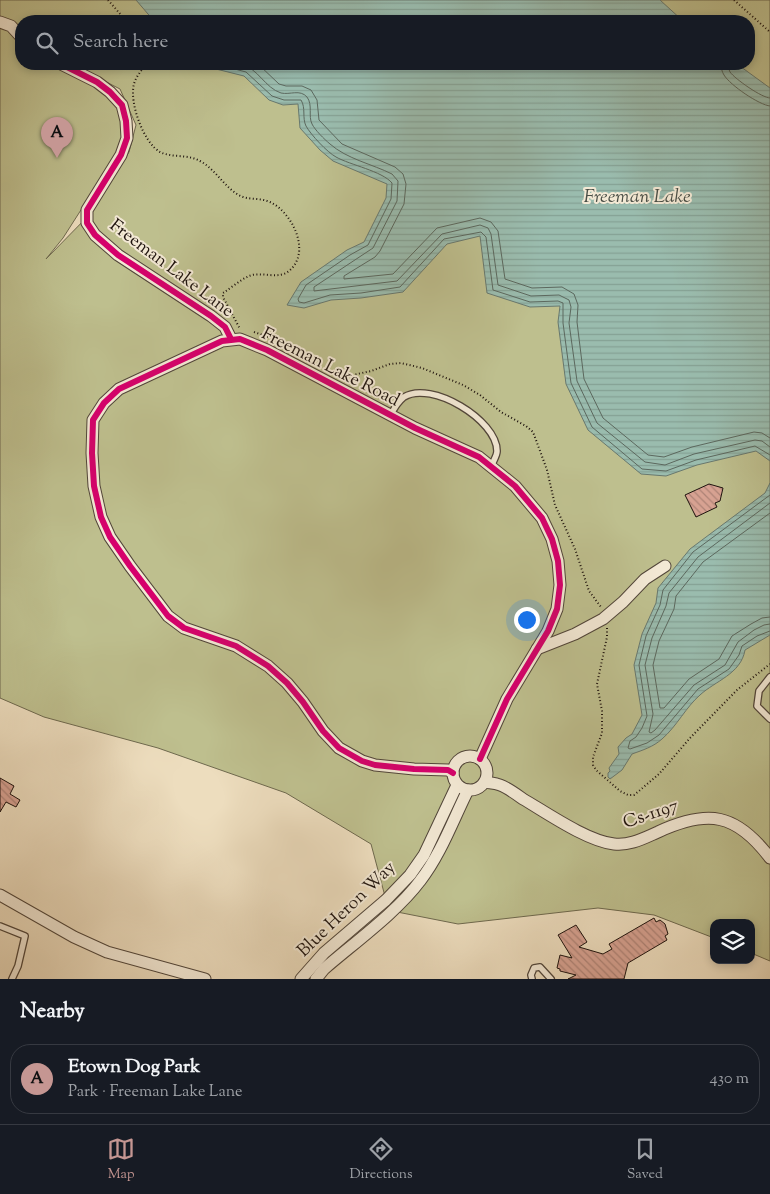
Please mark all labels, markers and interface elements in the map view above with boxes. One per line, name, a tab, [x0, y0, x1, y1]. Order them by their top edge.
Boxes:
search box	[15, 15, 755, 70]
icon: search	[33, 29, 61, 57]
text: Search here	[73, 29, 168, 56]
pin: A	[41, 117, 73, 158]
water label: Freeman Lake	[583, 184, 691, 211]
street label: Freeman Lake Lane	[103, 214, 239, 324]
street label: Freeman Lake Road	[256, 322, 404, 414]
your location	[514, 607, 540, 633]
street label: Cs-1197	[620, 793, 682, 837]
street label: Blue Heron Way	[292, 856, 402, 964]
map controls	[710, 919, 755, 964]
button: layers	[710, 919, 755, 964]
text: Nearby	[20, 997, 85, 1027]
text: Etown Dog Park	[68, 1054, 200, 1081]
text: A	[31, 1068, 44, 1091]
text: 430 m	[710, 1068, 749, 1091]
text: Park · Freeman Lake Lane	[68, 1081, 243, 1104]
tab: Map	[107, 1135, 135, 1185]
tab: Directions	[349, 1135, 413, 1185]
tab: Saved	[627, 1135, 663, 1185]

